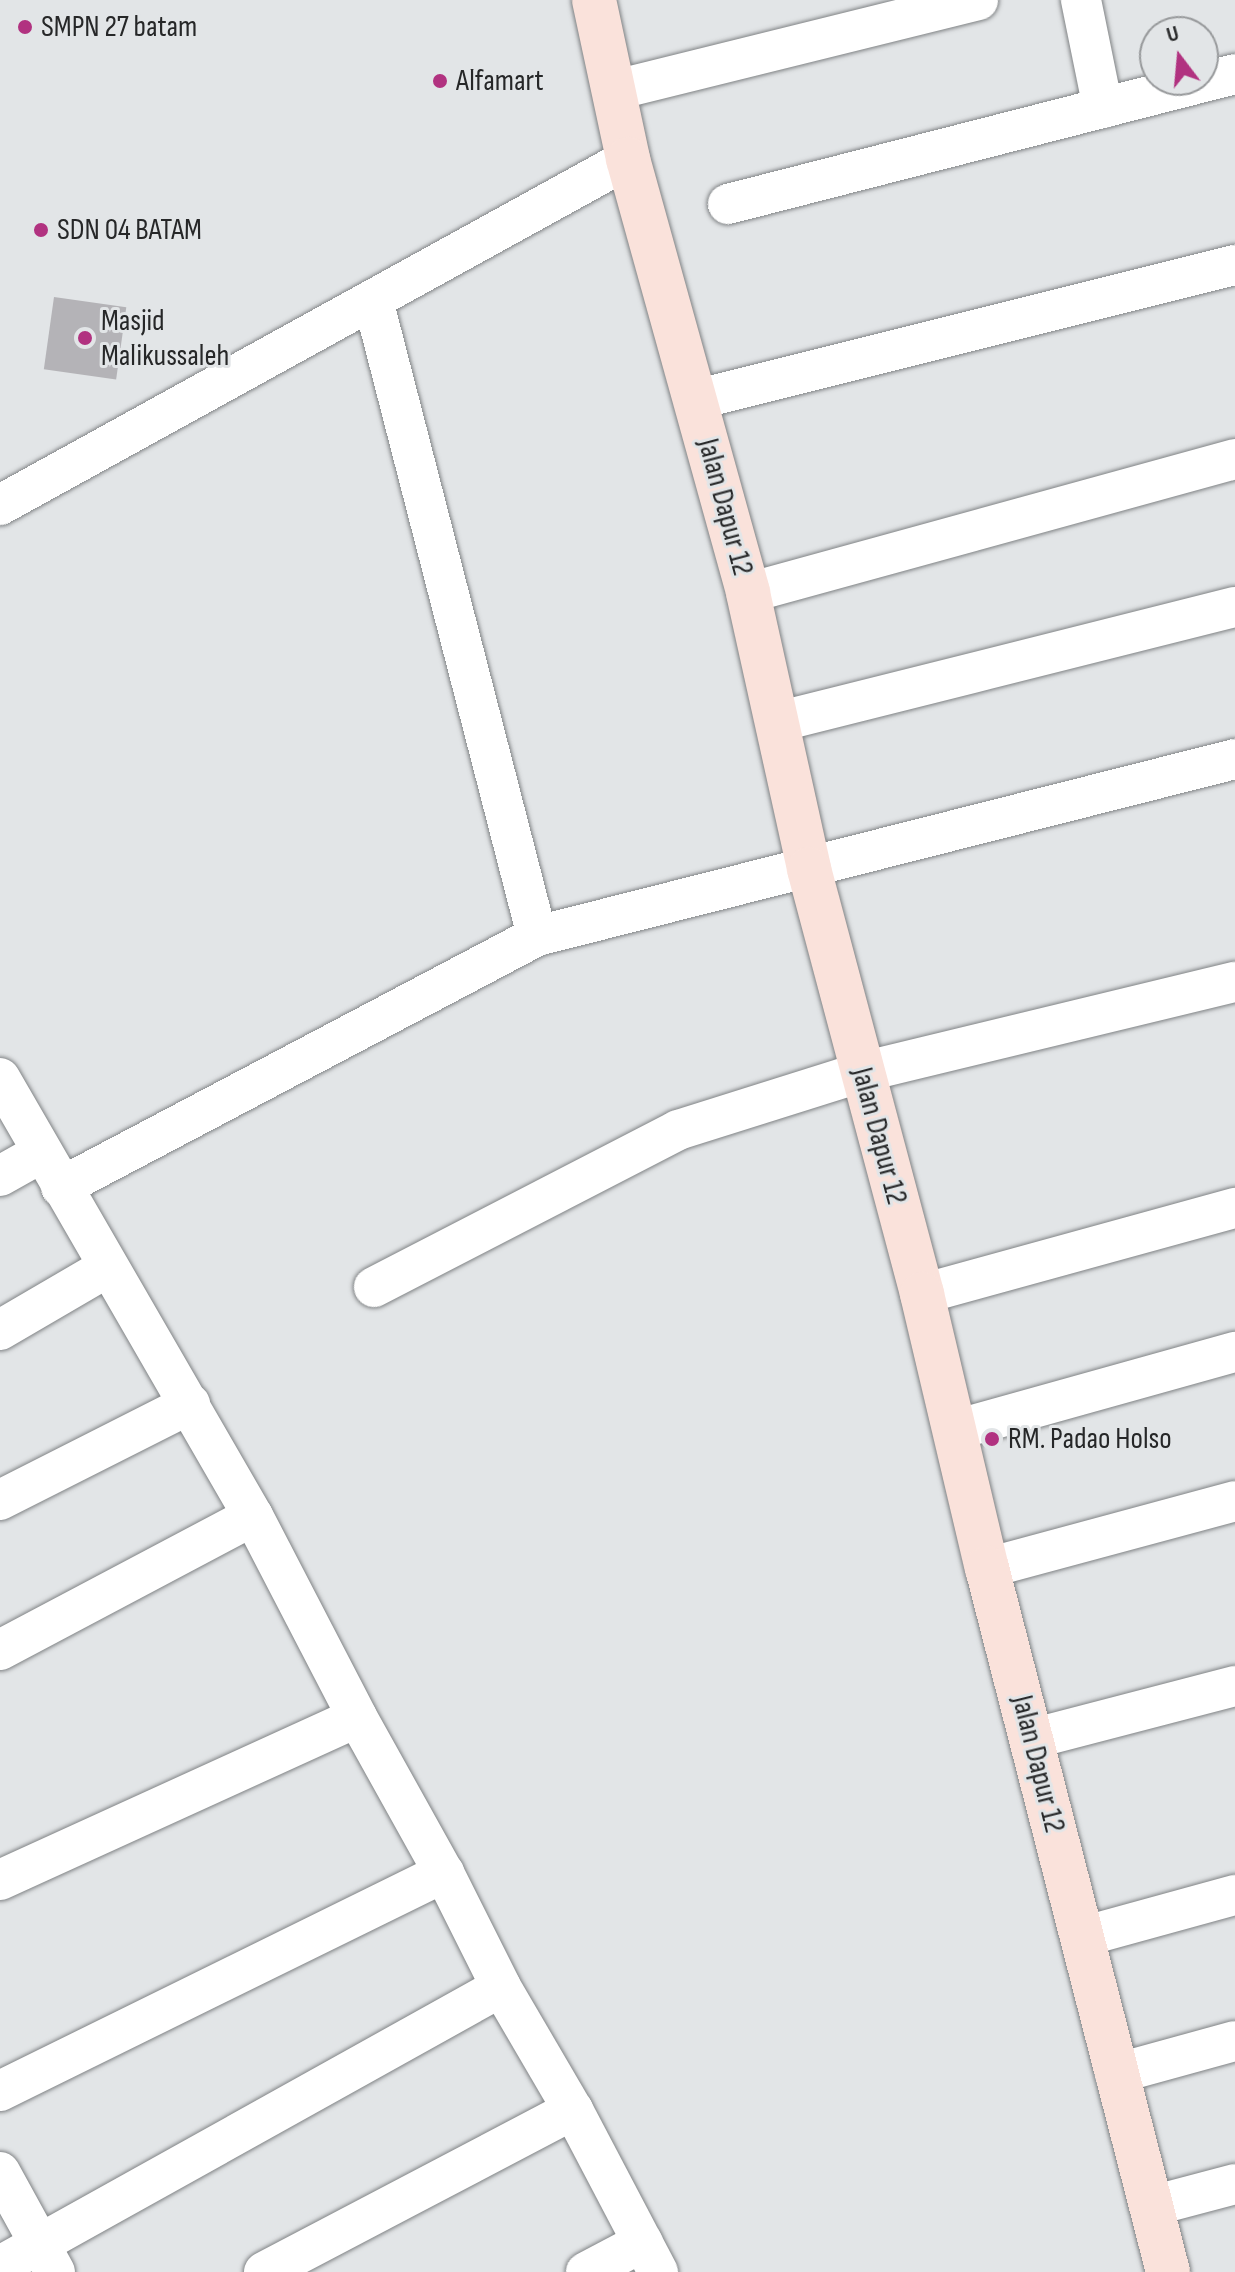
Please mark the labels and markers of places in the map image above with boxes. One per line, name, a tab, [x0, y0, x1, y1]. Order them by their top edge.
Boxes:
place label: SMPN 27 batam	[41, 9, 197, 45]
marker: SMPN 27 batam	[16, 18, 34, 36]
place label: Alfamart	[456, 63, 544, 99]
marker: Alfamart	[431, 72, 449, 90]
place label: SDN 04 BATAM	[57, 212, 202, 248]
marker: SDN 04 BATAM	[32, 221, 50, 239]
place label: Masjid Malikussaleh	[101, 303, 229, 374]
marker: Masjid Malikussaleh	[76, 329, 94, 347]
place label: RM. Padao Holso	[1008, 1421, 1172, 1457]
marker: RM. Padao Holso	[983, 1430, 1001, 1448]

